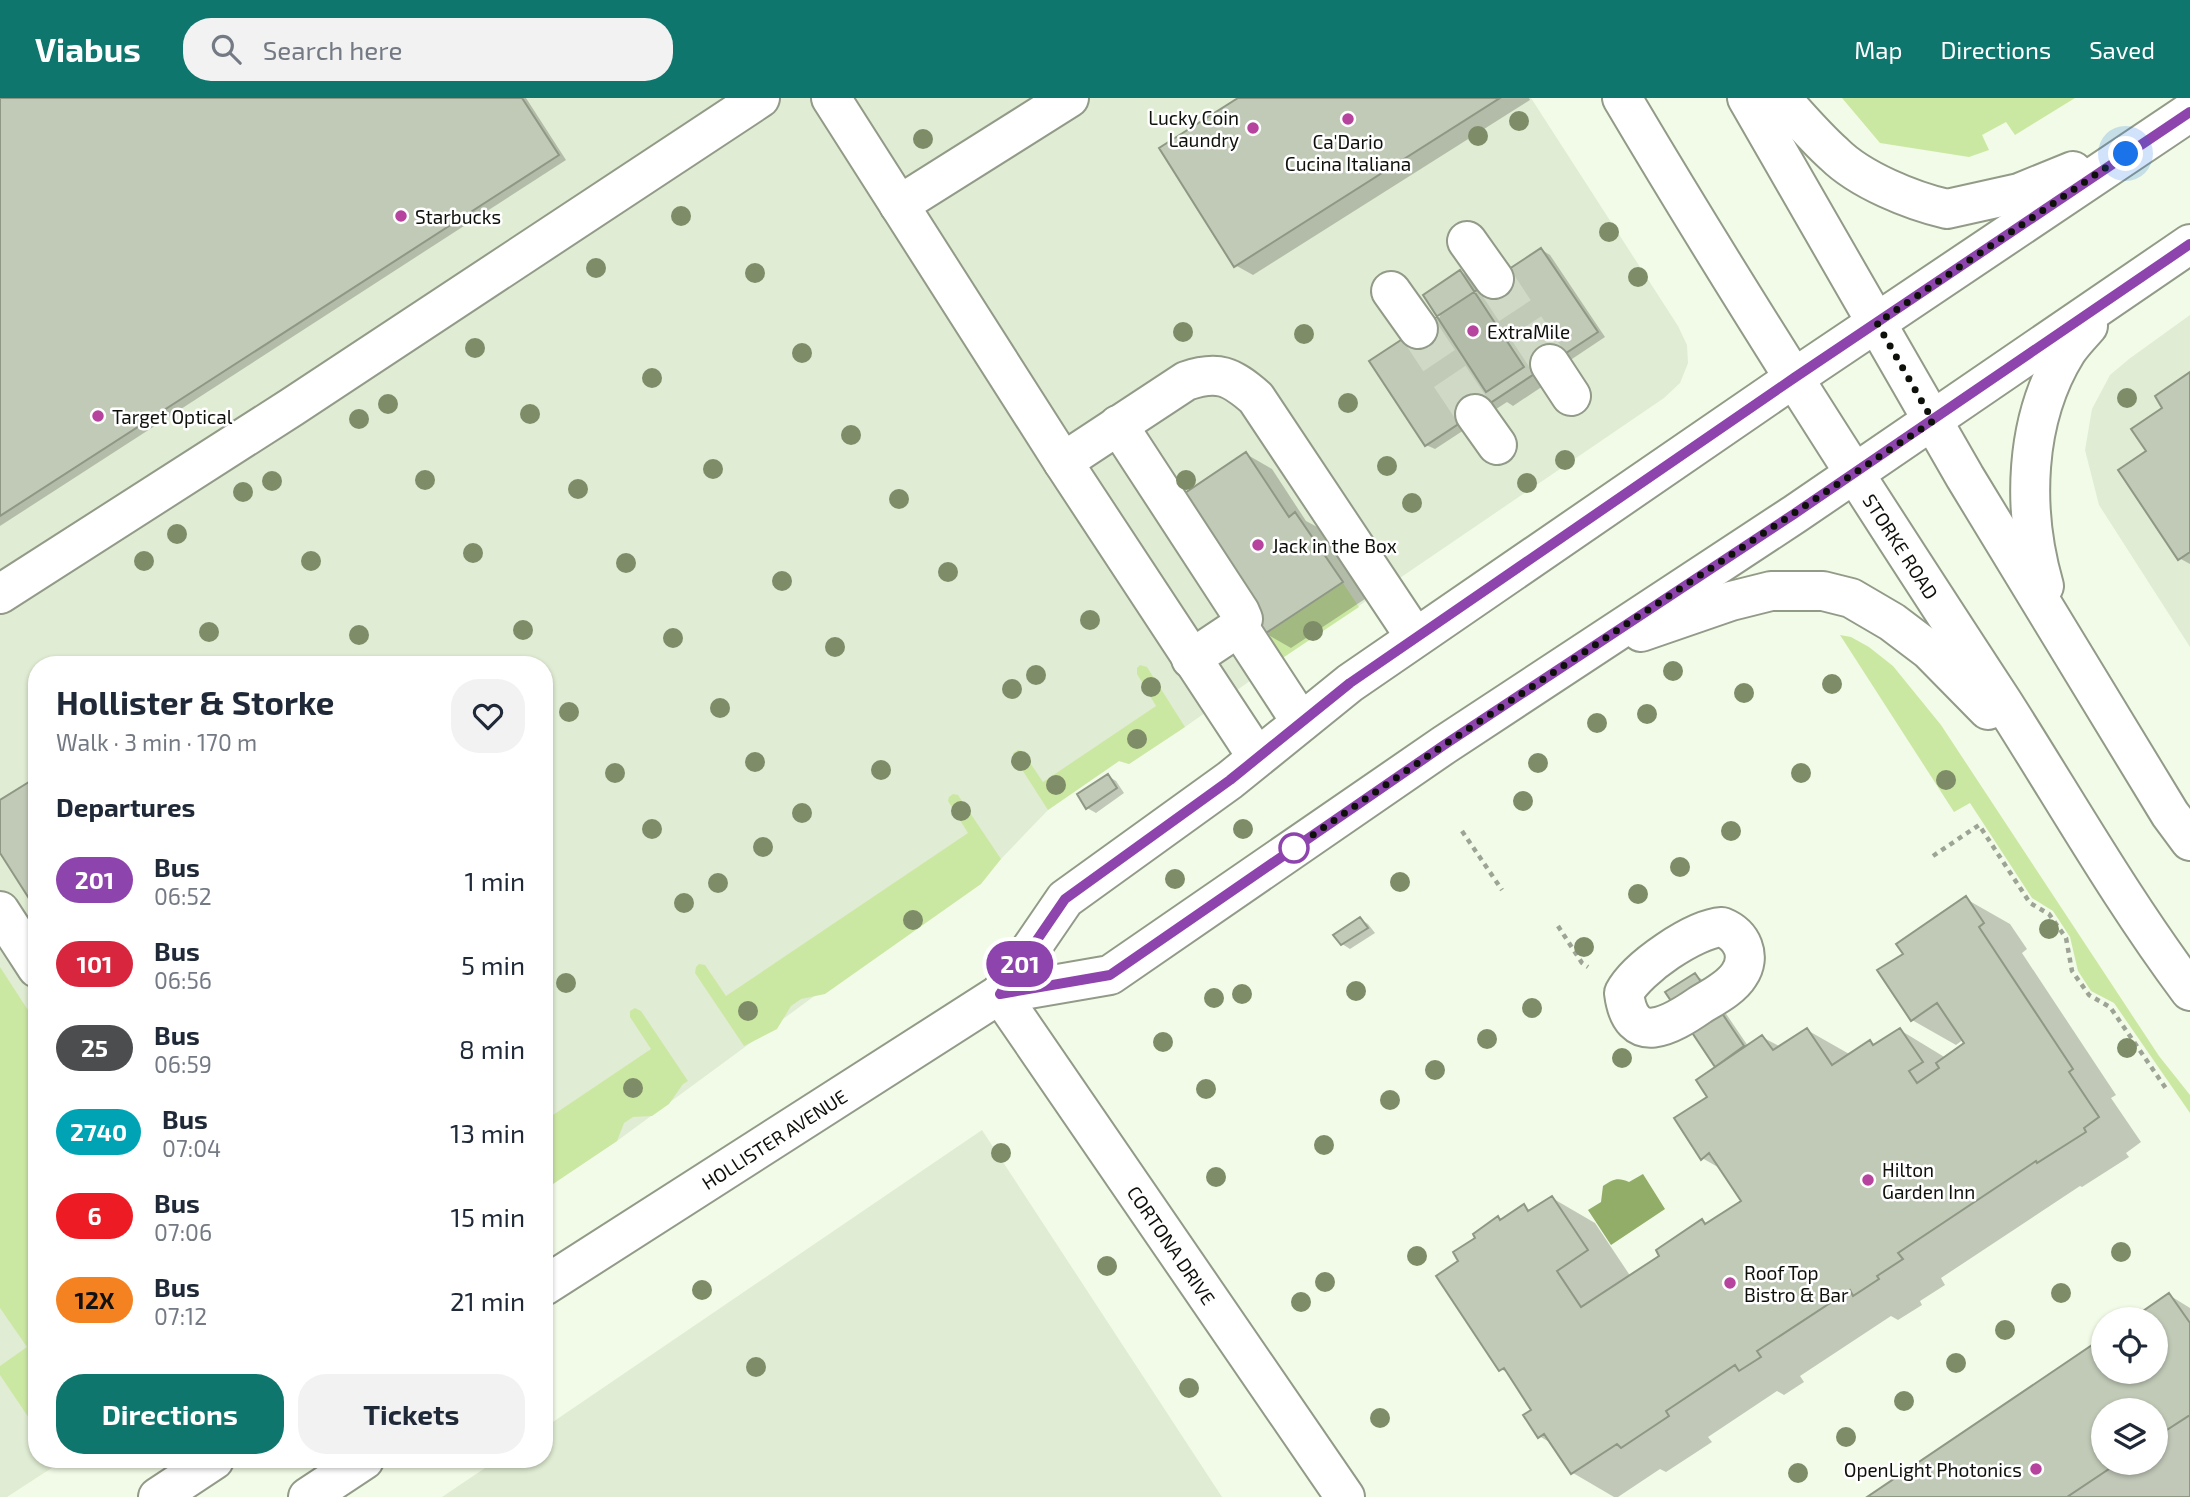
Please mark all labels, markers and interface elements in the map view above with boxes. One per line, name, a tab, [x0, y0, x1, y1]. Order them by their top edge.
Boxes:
search box	[183, 18, 673, 81]
text: Viabus	[35, 29, 141, 69]
icon: search	[207, 30, 245, 68]
text: Search here	[263, 34, 402, 65]
text: Map	[1854, 35, 1902, 64]
text: Directions	[1940, 35, 2051, 64]
text: Saved	[2089, 35, 2155, 64]
place label: Lucky Coin Laundry	[1148, 106, 1239, 151]
marker: Ca'Dario Cucina Italiana	[1340, 111, 1356, 127]
marker: Lucky Coin Laundry	[1245, 120, 1261, 136]
place label: Ca'Dario Cucina Italiana	[1285, 130, 1411, 175]
your location	[2108, 136, 2143, 171]
place label: Starbucks	[415, 205, 501, 228]
marker: Starbucks	[393, 208, 409, 224]
place label: ExtraMile	[1487, 320, 1570, 343]
marker: ExtraMile	[1465, 323, 1481, 339]
place label: Target Optical	[112, 405, 233, 428]
marker: Target Optical	[90, 408, 106, 424]
street label: STORKE ROAD	[1859, 489, 1944, 603]
place label: Jack in the Box	[1272, 534, 1397, 557]
marker: Jack in the Box	[1250, 537, 1266, 553]
button: heart	[451, 679, 525, 753]
text: Hollister & Storke	[56, 682, 334, 722]
text: Walk · 3 min · 170 m	[56, 728, 257, 756]
text: Departures	[56, 791, 195, 822]
unlabelled marker	[1279, 833, 1309, 863]
text: Bus	[154, 851, 200, 882]
text: 201	[75, 865, 114, 894]
text: 1 min	[465, 865, 525, 896]
text: 06:52	[154, 882, 212, 910]
text: Bus	[154, 935, 200, 966]
line badge: 201	[980, 941, 1060, 987]
text: 101	[77, 949, 112, 978]
text: 5 min	[461, 949, 525, 980]
text: 201	[1000, 949, 1040, 978]
text: 06:56	[154, 966, 212, 994]
text: Bus	[154, 1019, 200, 1050]
text: 25	[81, 1033, 108, 1062]
text: 8 min	[459, 1033, 525, 1064]
text: 06:59	[154, 1050, 212, 1078]
street label: HOLLISTER AVENUE	[697, 1084, 851, 1194]
text: Bus	[162, 1103, 208, 1134]
text: 2740	[70, 1117, 127, 1146]
text: 13 min	[450, 1117, 525, 1148]
text: 07:04	[162, 1134, 221, 1162]
place label: Hilton Garden Inn	[1882, 1158, 1975, 1203]
marker: Hilton Garden Inn	[1860, 1172, 1876, 1188]
street label: CORTONA DRIVE	[1123, 1181, 1221, 1309]
text: Bus	[154, 1187, 200, 1218]
text: 6	[87, 1201, 102, 1230]
text: 15 min	[451, 1201, 525, 1232]
text: 07:06	[154, 1218, 212, 1246]
place label: Roof Top Bistro & Bar	[1744, 1261, 1849, 1306]
text: Bus	[154, 1271, 200, 1302]
marker: Roof Top Bistro & Bar	[1722, 1275, 1738, 1291]
text: 12X	[75, 1285, 114, 1314]
text: 21 min	[450, 1285, 525, 1316]
text: 07:12	[154, 1302, 207, 1330]
map controls	[2091, 1307, 2168, 1475]
button: locate	[2091, 1307, 2168, 1384]
button: Directions	[56, 1374, 284, 1454]
button: Tickets	[298, 1374, 525, 1454]
button: layers	[2091, 1398, 2168, 1475]
place label: OpenLight Photonics	[1844, 1458, 2022, 1481]
marker: OpenLight Photonics	[2028, 1461, 2044, 1477]

